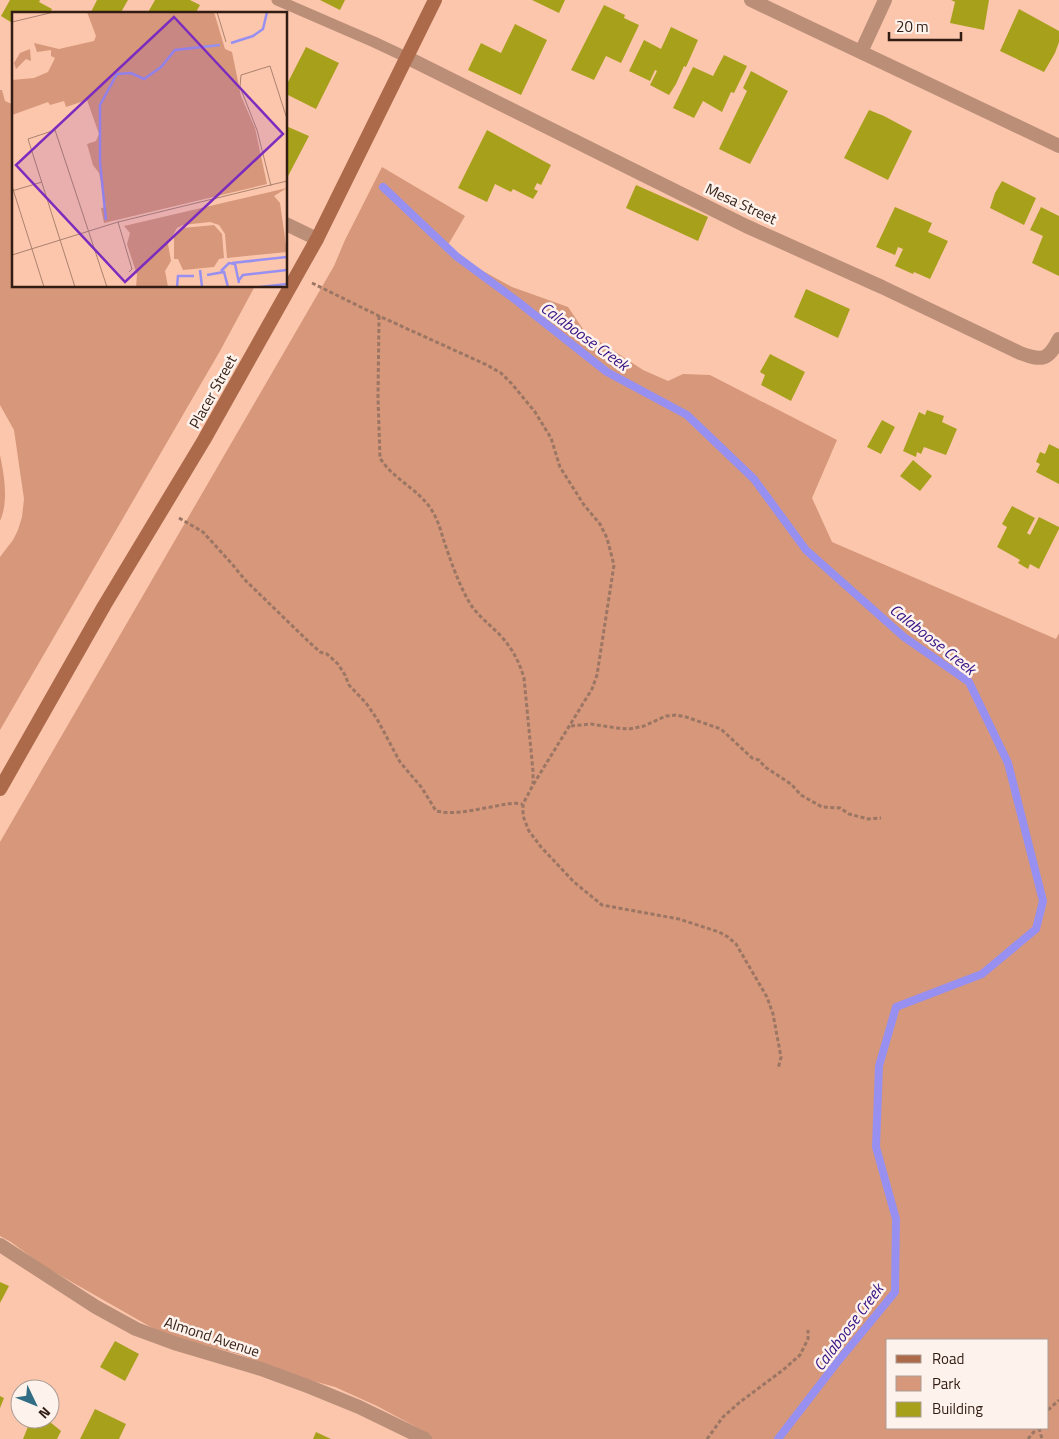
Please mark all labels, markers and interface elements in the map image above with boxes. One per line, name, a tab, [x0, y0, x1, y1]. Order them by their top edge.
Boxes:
scale bar	[889, 10, 962, 42]
inset map	[12, 12, 288, 288]
text: 20 m	[896, 15, 929, 38]
street label: Mesa Street	[702, 177, 781, 230]
water label: Calaboose Creek	[536, 296, 636, 377]
street label: Placer Street	[183, 350, 243, 433]
water label: Calaboose Creek	[885, 598, 983, 682]
water label: Calaboose Creek	[807, 1277, 890, 1376]
street label: Almond Avenue	[161, 1310, 263, 1363]
legend	[886, 1339, 1049, 1429]
text: Road	[932, 1347, 964, 1370]
text: Park	[932, 1372, 961, 1395]
north arrow	[10, 1379, 60, 1429]
text: Building	[932, 1397, 983, 1420]
text: N	[34, 1402, 56, 1424]

